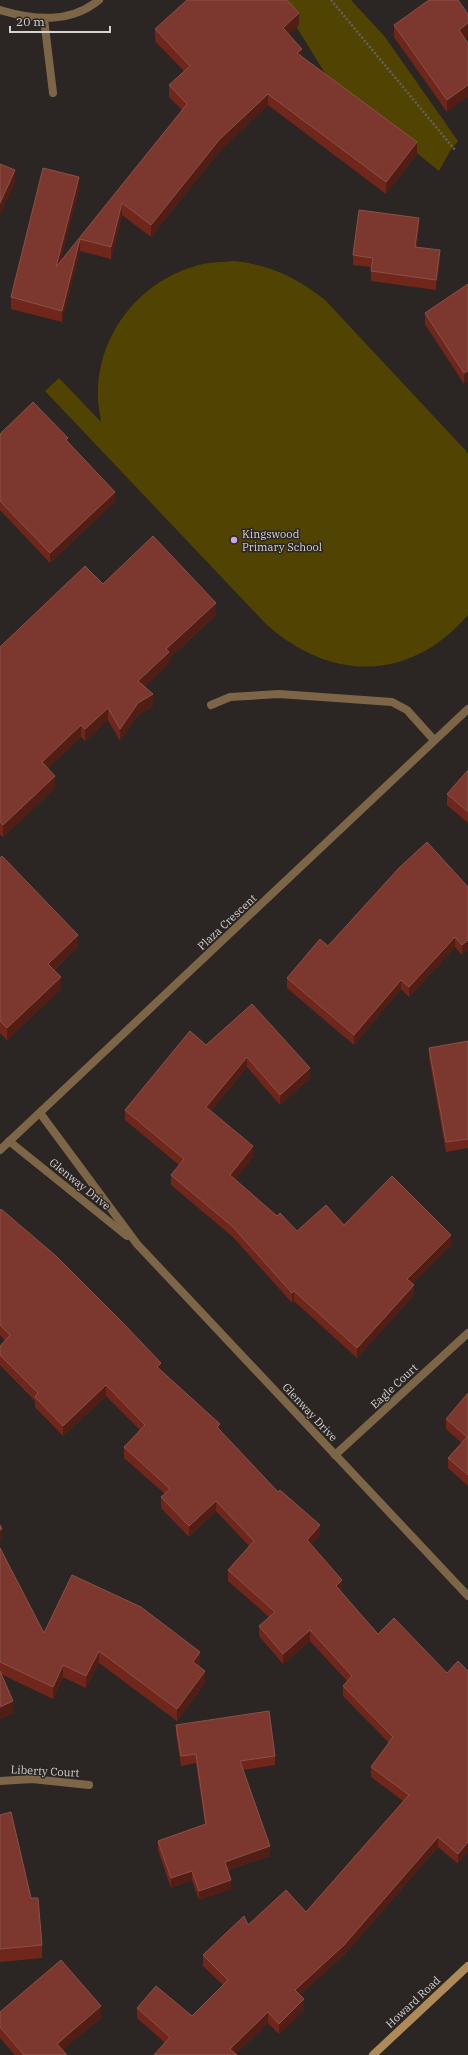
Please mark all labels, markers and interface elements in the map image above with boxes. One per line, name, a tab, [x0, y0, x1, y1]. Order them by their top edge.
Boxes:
scale bar	[10, 8, 110, 34]
text: 20 m	[16, 14, 45, 29]
place label: Kingswood Primary School	[242, 527, 322, 554]
marker: Kingswood Primary School	[229, 535, 239, 545]
street label: Plaza Crescent	[195, 891, 260, 953]
street label: Glenway Drive	[47, 1155, 113, 1213]
street label: Eagle Court	[367, 1360, 421, 1411]
street label: Glenway Drive	[279, 1380, 341, 1444]
street label: Liberty Court	[10, 1762, 80, 1780]
street label: Howard Road	[383, 1973, 443, 2031]

